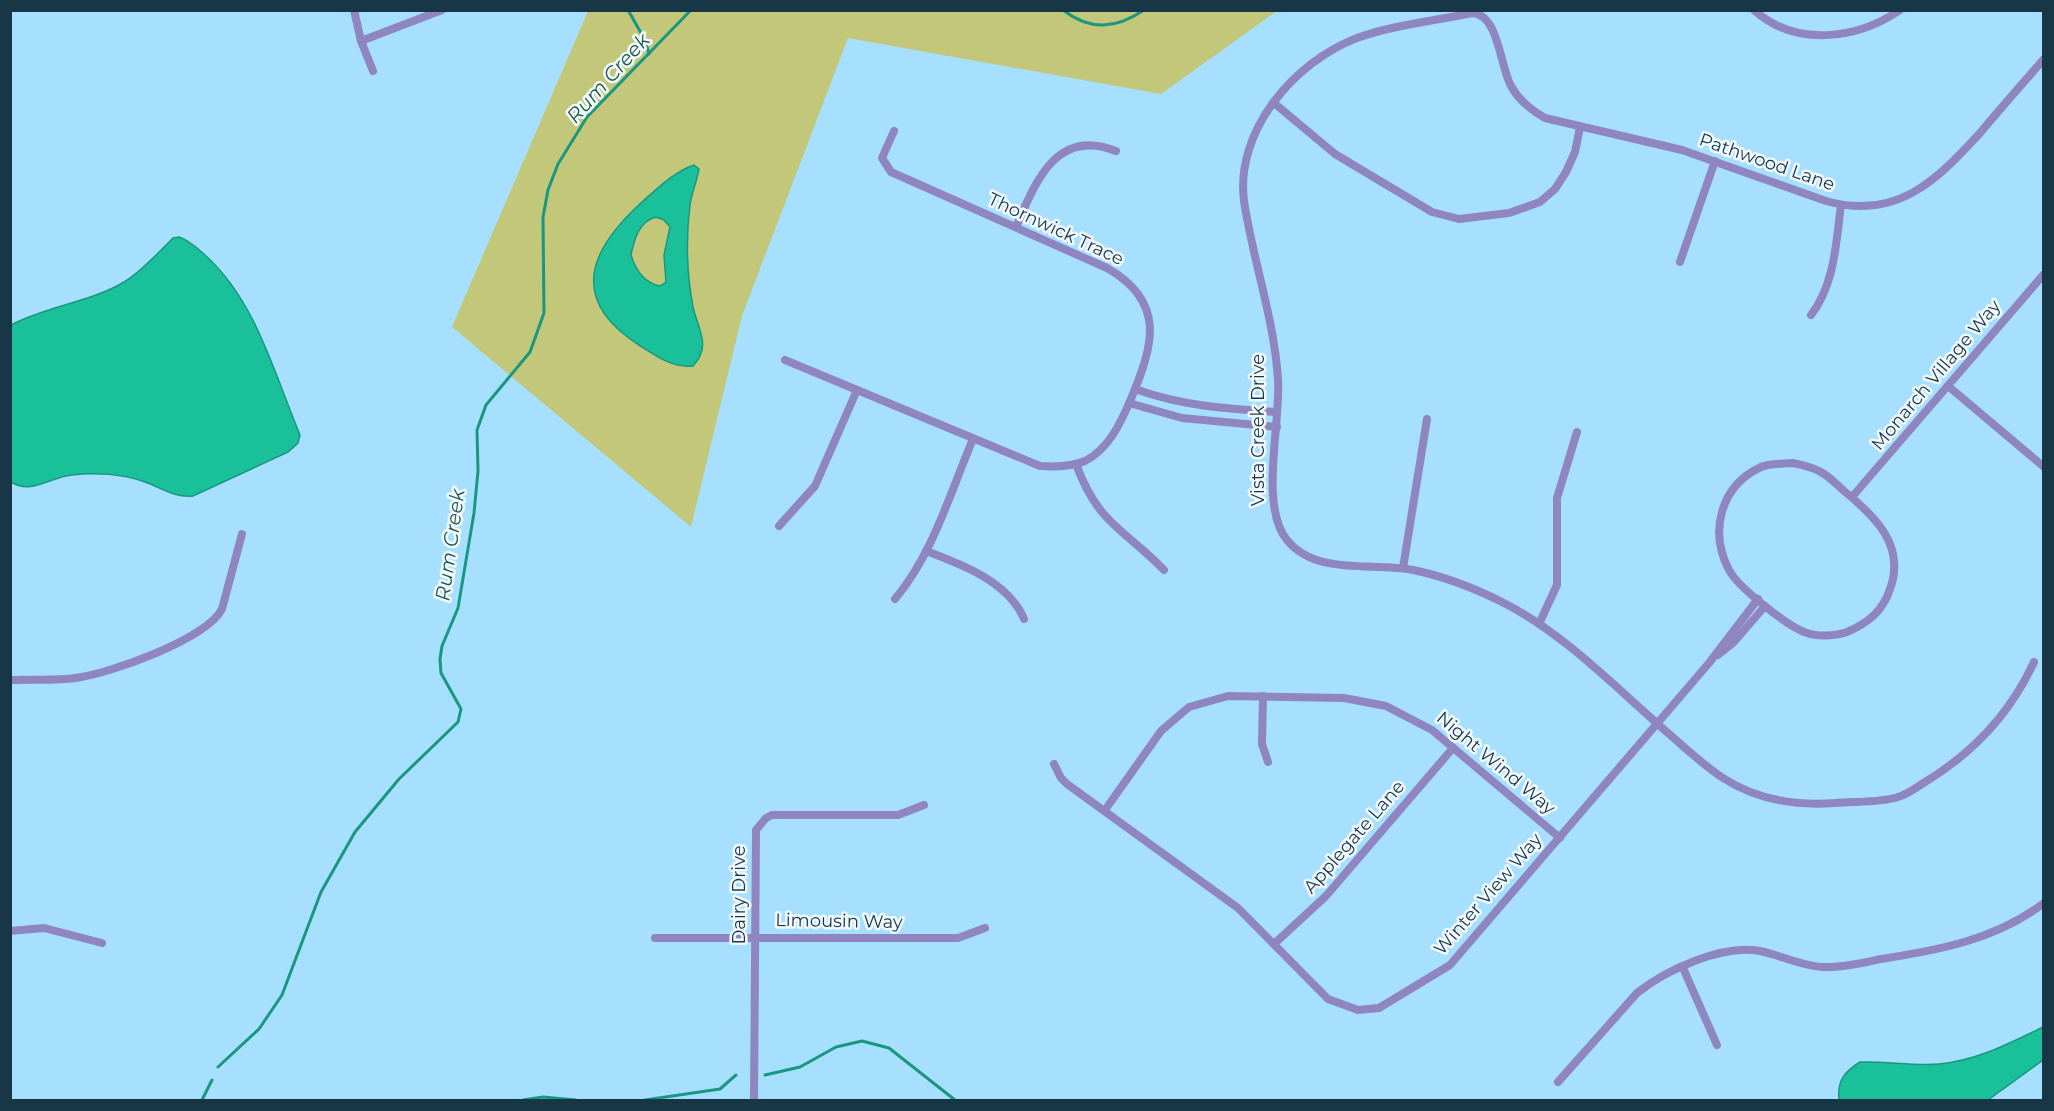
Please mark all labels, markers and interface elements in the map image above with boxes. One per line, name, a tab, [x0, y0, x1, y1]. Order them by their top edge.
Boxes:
water label: Rum Creek	[561, 27, 655, 128]
street label: Pathwood Lane	[1696, 129, 1838, 196]
street label: Thornwick Trace	[985, 188, 1127, 270]
street label: Monarch Village Way	[1867, 295, 2005, 455]
street label: Vista Creek Drive	[1247, 354, 1269, 506]
water label: Rum Creek	[430, 486, 470, 602]
street label: Night Wind Way	[1432, 707, 1560, 819]
street label: Applegate Lane	[1299, 776, 1409, 898]
street label: Winter View Way	[1429, 829, 1547, 959]
street label: Dairy Drive	[728, 845, 750, 945]
street label: Limousin Way	[775, 909, 903, 933]

